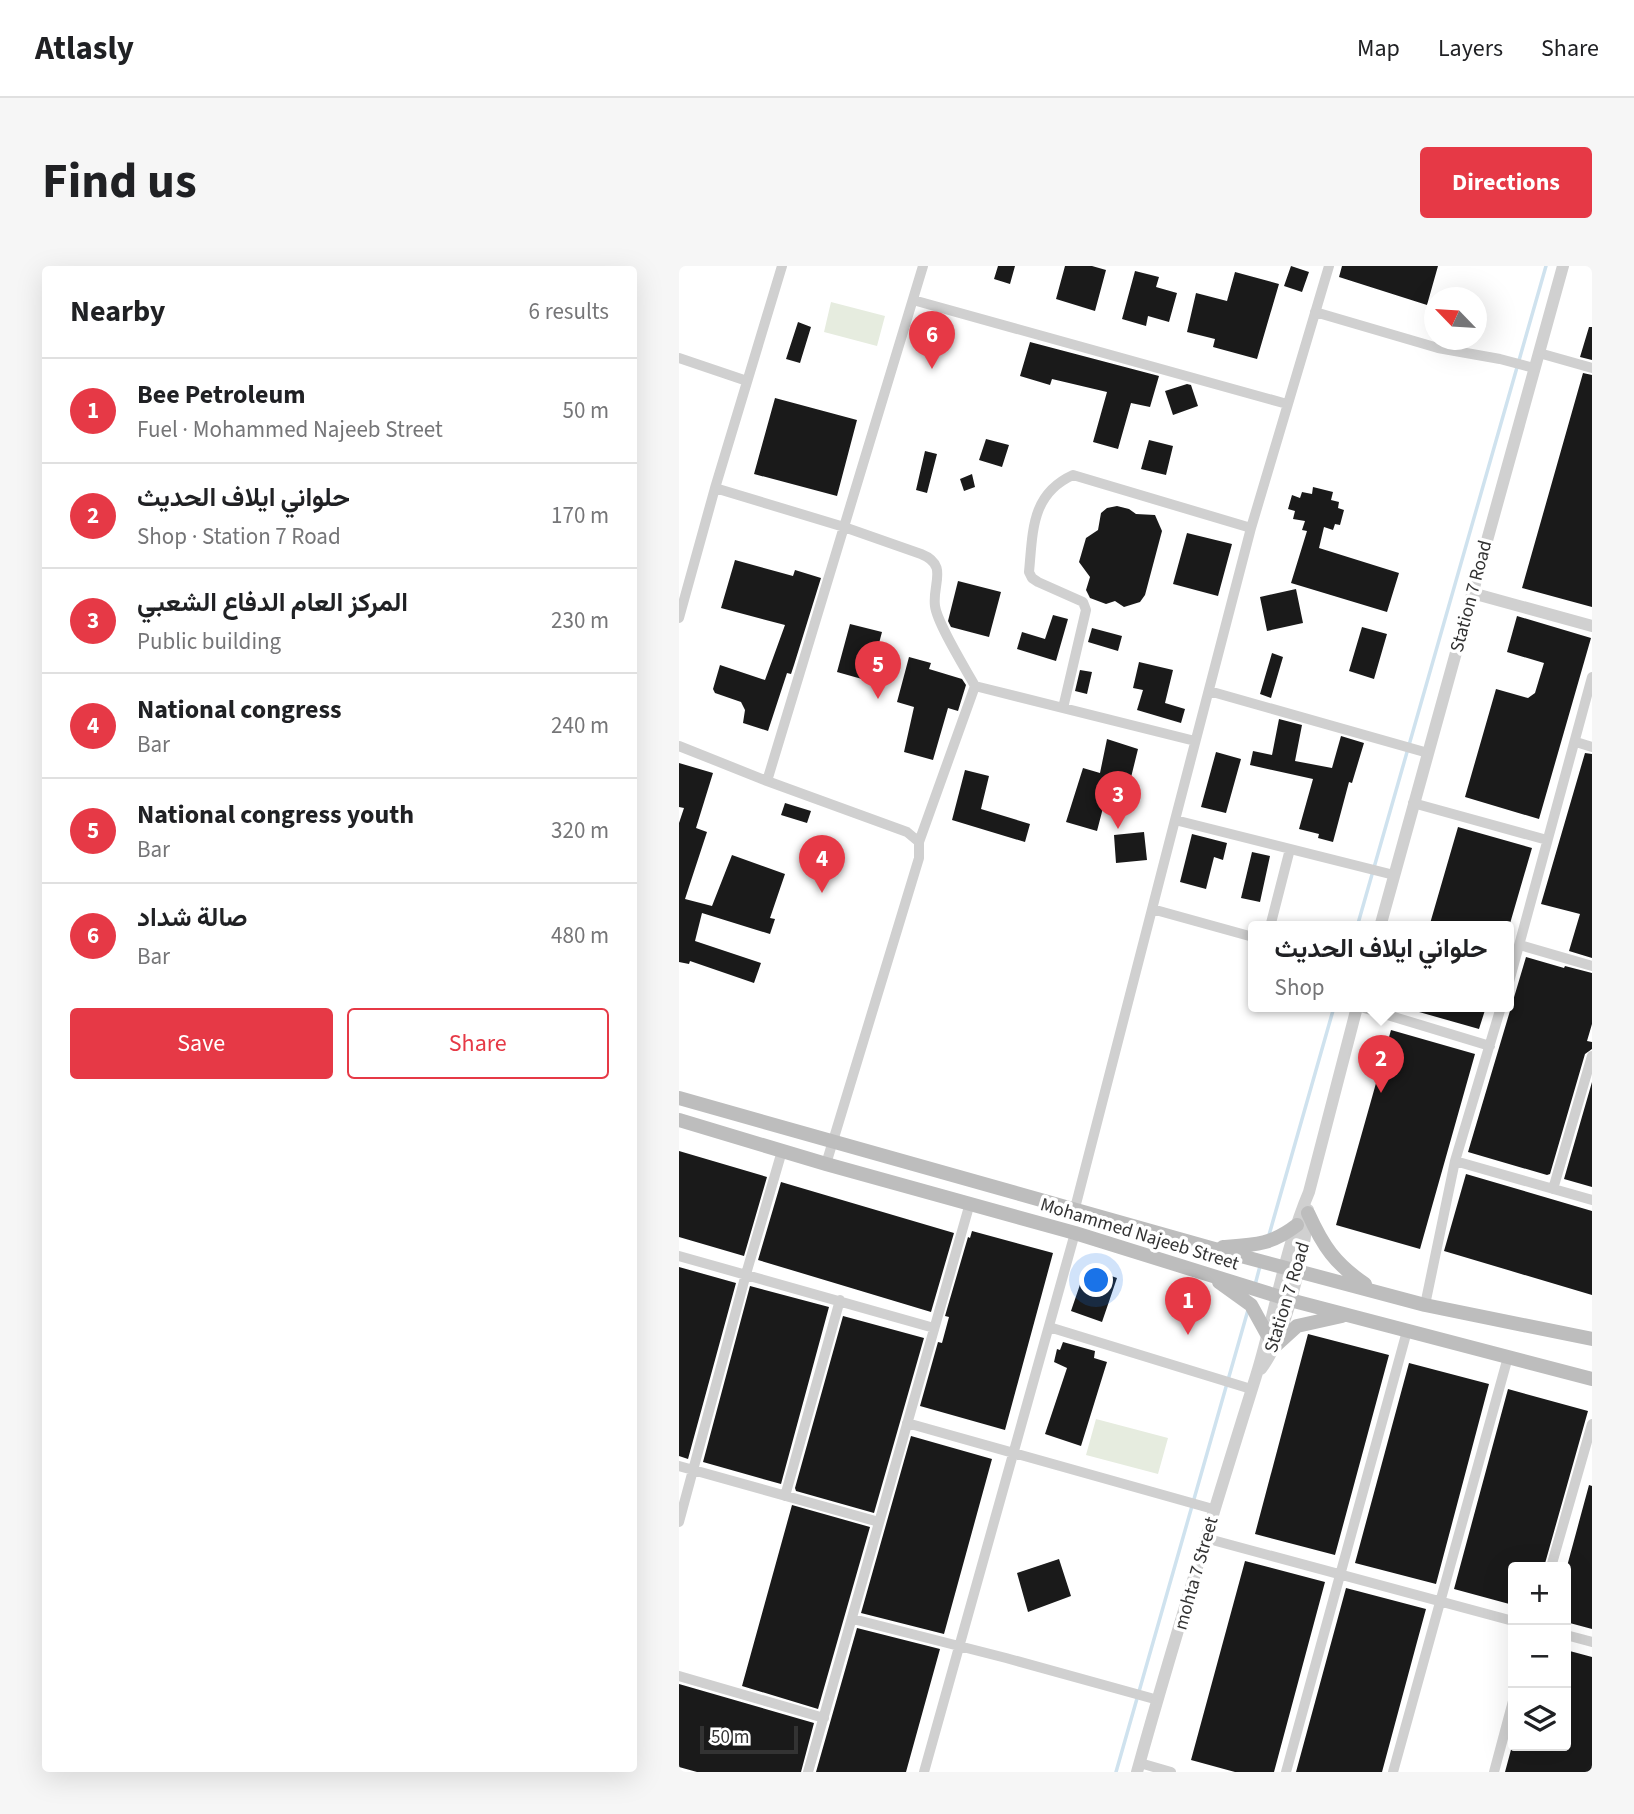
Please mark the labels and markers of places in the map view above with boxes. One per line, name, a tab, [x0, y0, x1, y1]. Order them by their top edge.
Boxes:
pin: 6	[909, 311, 955, 369]
pin: 5	[855, 641, 901, 699]
pin: 3	[1095, 771, 1141, 829]
pin: 4	[799, 835, 845, 893]
pin: 2	[1358, 1035, 1404, 1093]
pin: 1	[1165, 1277, 1211, 1335]

